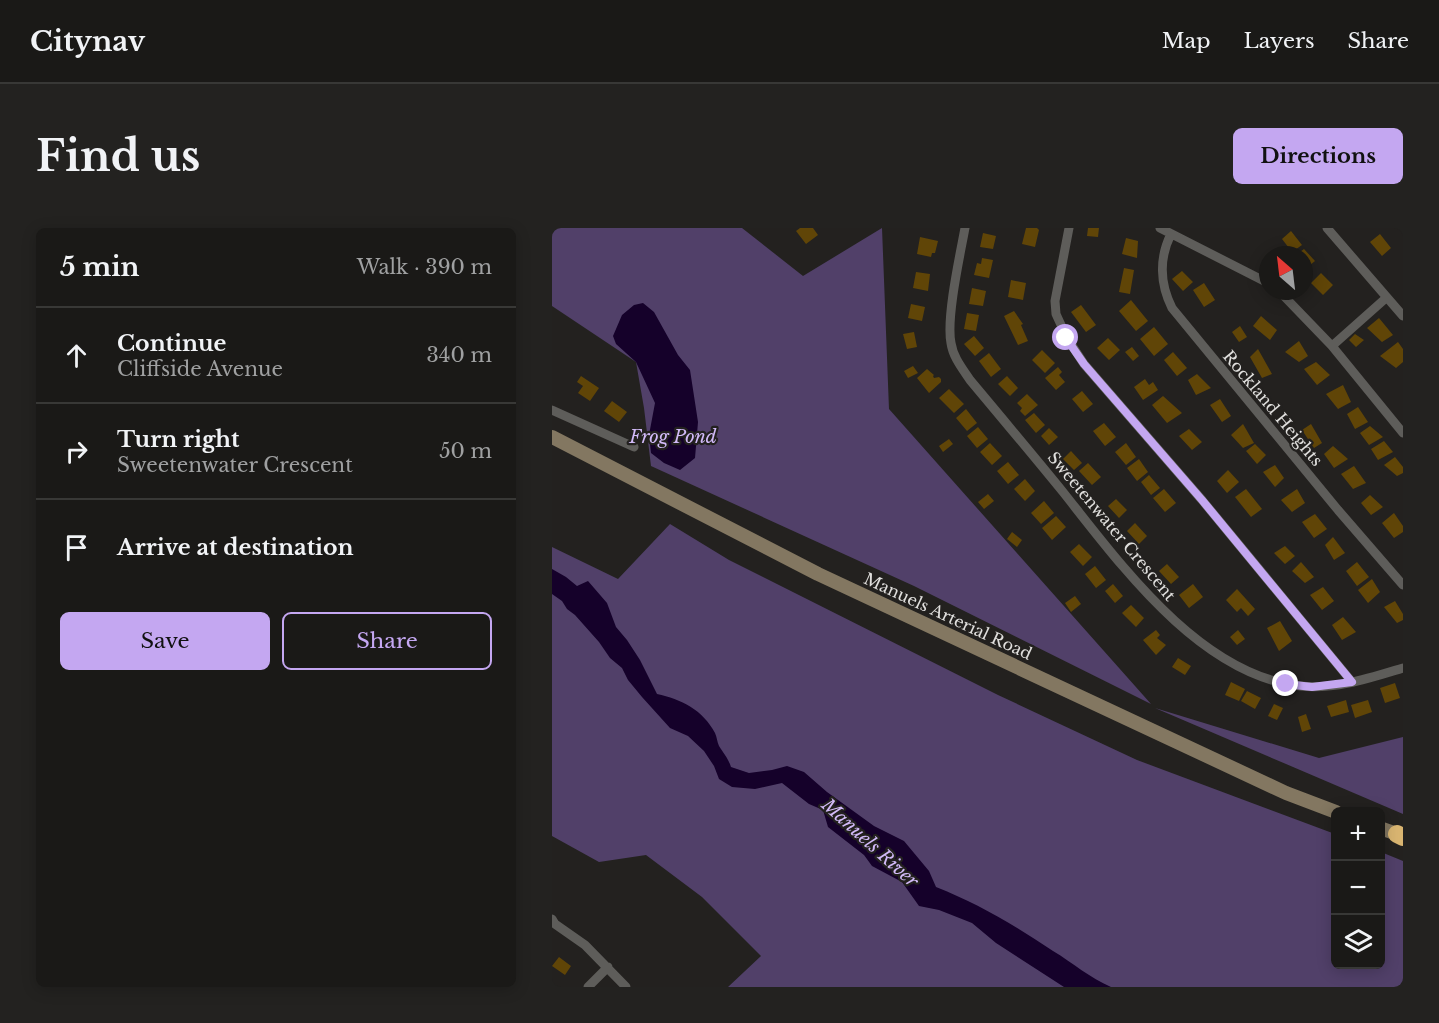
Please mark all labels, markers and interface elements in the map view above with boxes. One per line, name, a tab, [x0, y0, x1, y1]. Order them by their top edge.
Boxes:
text: Citynav	[30, 24, 145, 59]
text: Map	[1162, 28, 1211, 54]
text: Layers	[1244, 28, 1315, 54]
text: Share	[1348, 28, 1409, 54]
button: Directions	[1233, 128, 1403, 184]
text: Find us	[36, 130, 200, 182]
north arrow	[1259, 246, 1313, 300]
text: 5 min	[60, 251, 139, 283]
text: Walk · 390 m	[357, 255, 492, 279]
route start	[1052, 324, 1078, 350]
text: Continue	[117, 330, 226, 357]
icon: ahead	[60, 339, 93, 372]
text: 340 m	[427, 343, 492, 367]
street label: Rockland Heights	[1219, 346, 1327, 470]
text: Cliffside Avenue	[117, 357, 283, 381]
text: Turn right	[117, 426, 239, 453]
water label: Frog Pond	[628, 426, 717, 448]
icon: right	[60, 435, 93, 468]
text: 50 m	[439, 439, 492, 463]
street label: Sweetenwater Crescent	[1044, 447, 1180, 605]
text: Sweetenwater Crescent	[117, 453, 353, 477]
icon: arrive	[60, 531, 93, 564]
text: Arrive at destination	[117, 534, 354, 561]
street label: Manuels Arterial Road	[861, 568, 1035, 664]
button: Save	[60, 612, 270, 670]
button: Share	[282, 612, 492, 670]
route end	[1272, 670, 1298, 696]
water label: Manuels River	[817, 793, 923, 893]
map controls	[1331, 807, 1385, 969]
button: +	[1331, 807, 1385, 861]
button: −	[1331, 861, 1385, 915]
button: layers	[1331, 915, 1385, 969]

